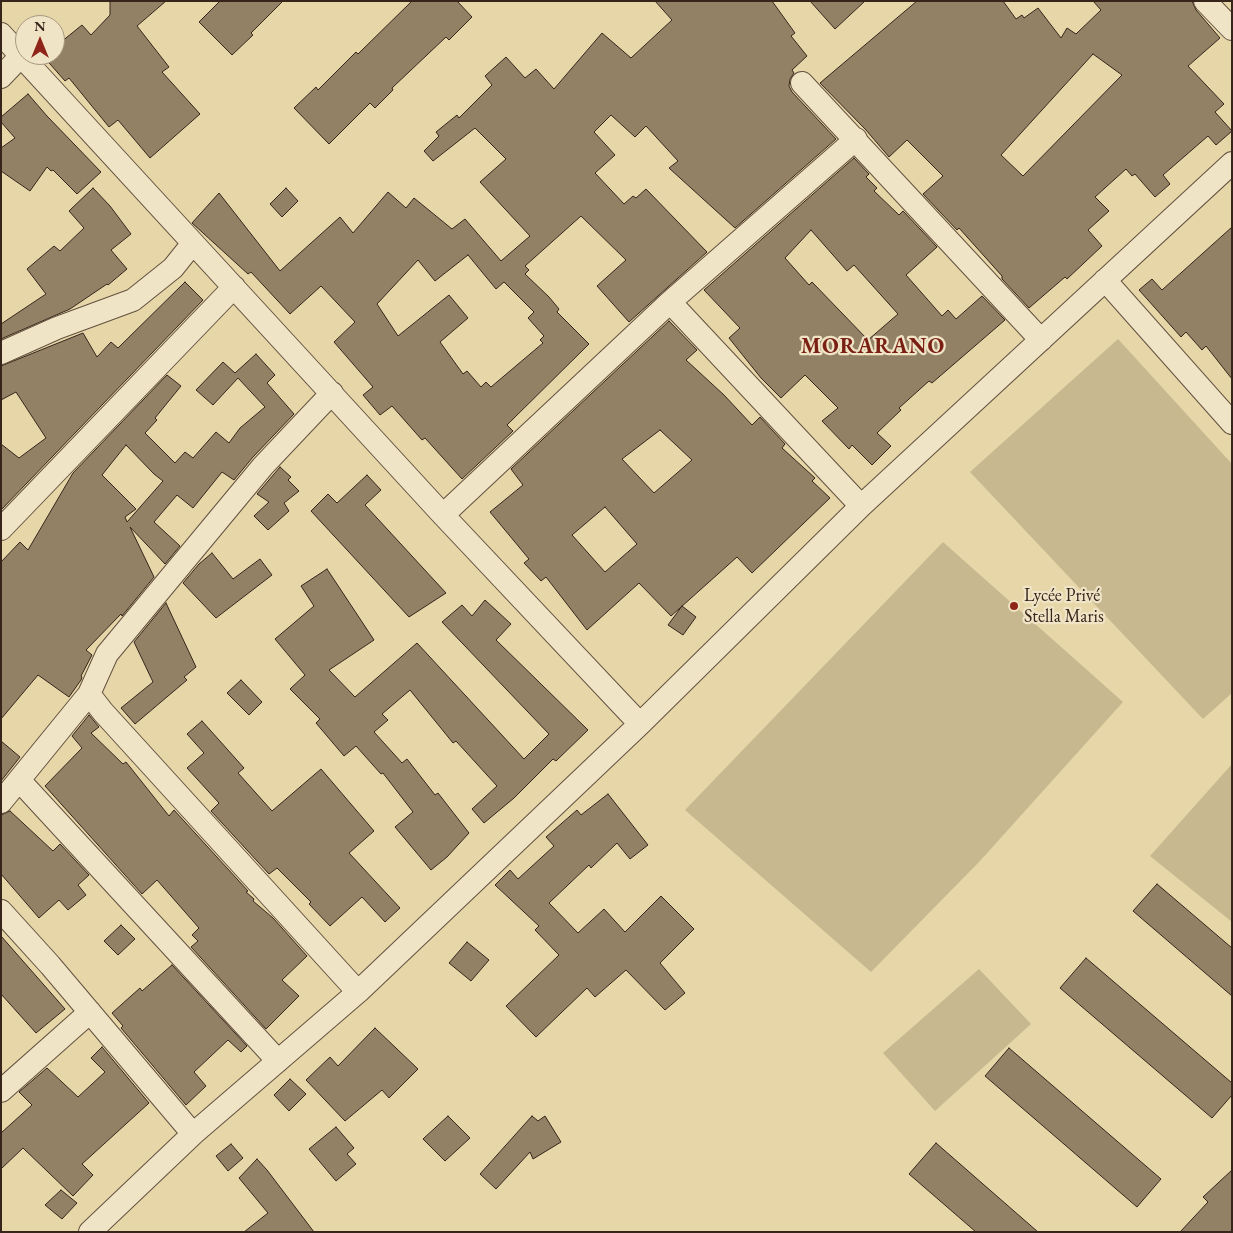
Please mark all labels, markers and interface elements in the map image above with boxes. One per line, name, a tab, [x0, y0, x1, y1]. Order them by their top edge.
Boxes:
north arrow	[15, 15, 65, 65]
text: N	[34, 17, 46, 35]
district label: MORARANO	[800, 334, 946, 360]
place label: Lycée Privé Stella Maris	[1024, 585, 1104, 628]
marker: Lycée Privé Stella Maris	[1008, 600, 1020, 612]

